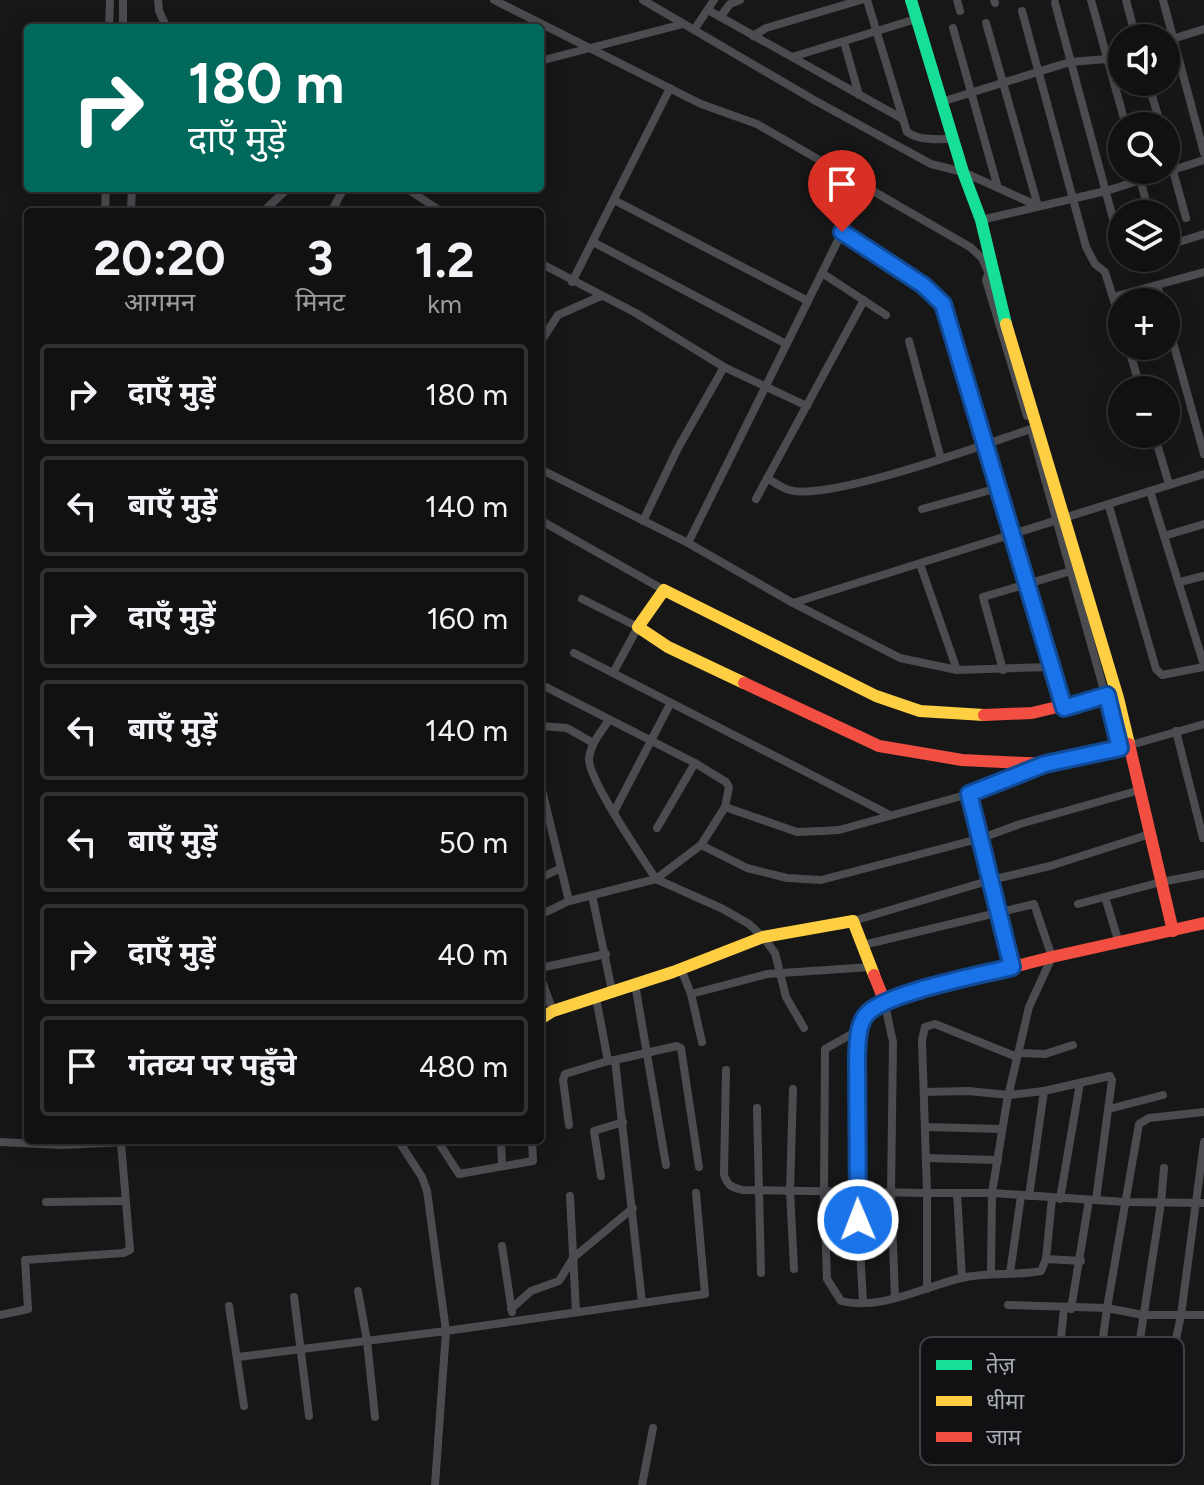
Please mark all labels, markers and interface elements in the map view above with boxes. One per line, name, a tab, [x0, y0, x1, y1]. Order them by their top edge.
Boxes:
map controls	[1108, 24, 1180, 448]
button: sound	[1108, 24, 1180, 96]
text: 180 m	[188, 50, 344, 117]
icon: right	[56, 56, 160, 160]
button: search	[1108, 112, 1180, 184]
text: दाएँ मुड़ें	[188, 118, 286, 161]
pin	[808, 150, 876, 232]
icon: arrive	[820, 162, 864, 206]
button: layers	[1108, 200, 1180, 272]
text: 20:20	[93, 229, 226, 287]
text: 3	[307, 229, 333, 287]
text: 1.2	[415, 231, 474, 289]
text: आगमन	[124, 286, 195, 318]
text: मिनट	[295, 286, 345, 318]
text: km	[427, 288, 462, 320]
button: +	[1108, 288, 1180, 360]
icon: right	[60, 372, 104, 416]
text: दाएँ मुड़ें	[128, 374, 216, 411]
text: 180 m	[425, 376, 508, 413]
button: −	[1108, 376, 1180, 448]
icon: left	[60, 484, 104, 528]
text: बाएँ मुड़ें	[128, 486, 217, 523]
text: 140 m	[425, 488, 508, 525]
icon: right	[60, 596, 104, 640]
text: दाएँ मुड़ें	[128, 598, 216, 635]
text: 160 m	[426, 600, 508, 637]
icon: left	[60, 708, 104, 752]
text: बाएँ मुड़ें	[128, 710, 217, 747]
text: 140 m	[425, 712, 508, 749]
icon: left	[60, 820, 104, 864]
text: बाएँ मुड़ें	[128, 822, 217, 859]
text: 50 m	[439, 824, 508, 861]
icon: right	[60, 932, 104, 976]
text: दाएँ मुड़ें	[128, 934, 216, 971]
text: 40 m	[437, 936, 508, 973]
icon: arrive	[60, 1044, 104, 1088]
text: गंतव्य पर पहुँचे	[128, 1046, 297, 1083]
text: 480 m	[419, 1048, 508, 1085]
position arrow	[816, 1178, 900, 1262]
legend	[920, 1337, 1184, 1465]
text: तेज़	[986, 1352, 1016, 1379]
text: धीमा	[986, 1388, 1024, 1415]
text: जाम	[986, 1424, 1022, 1451]

